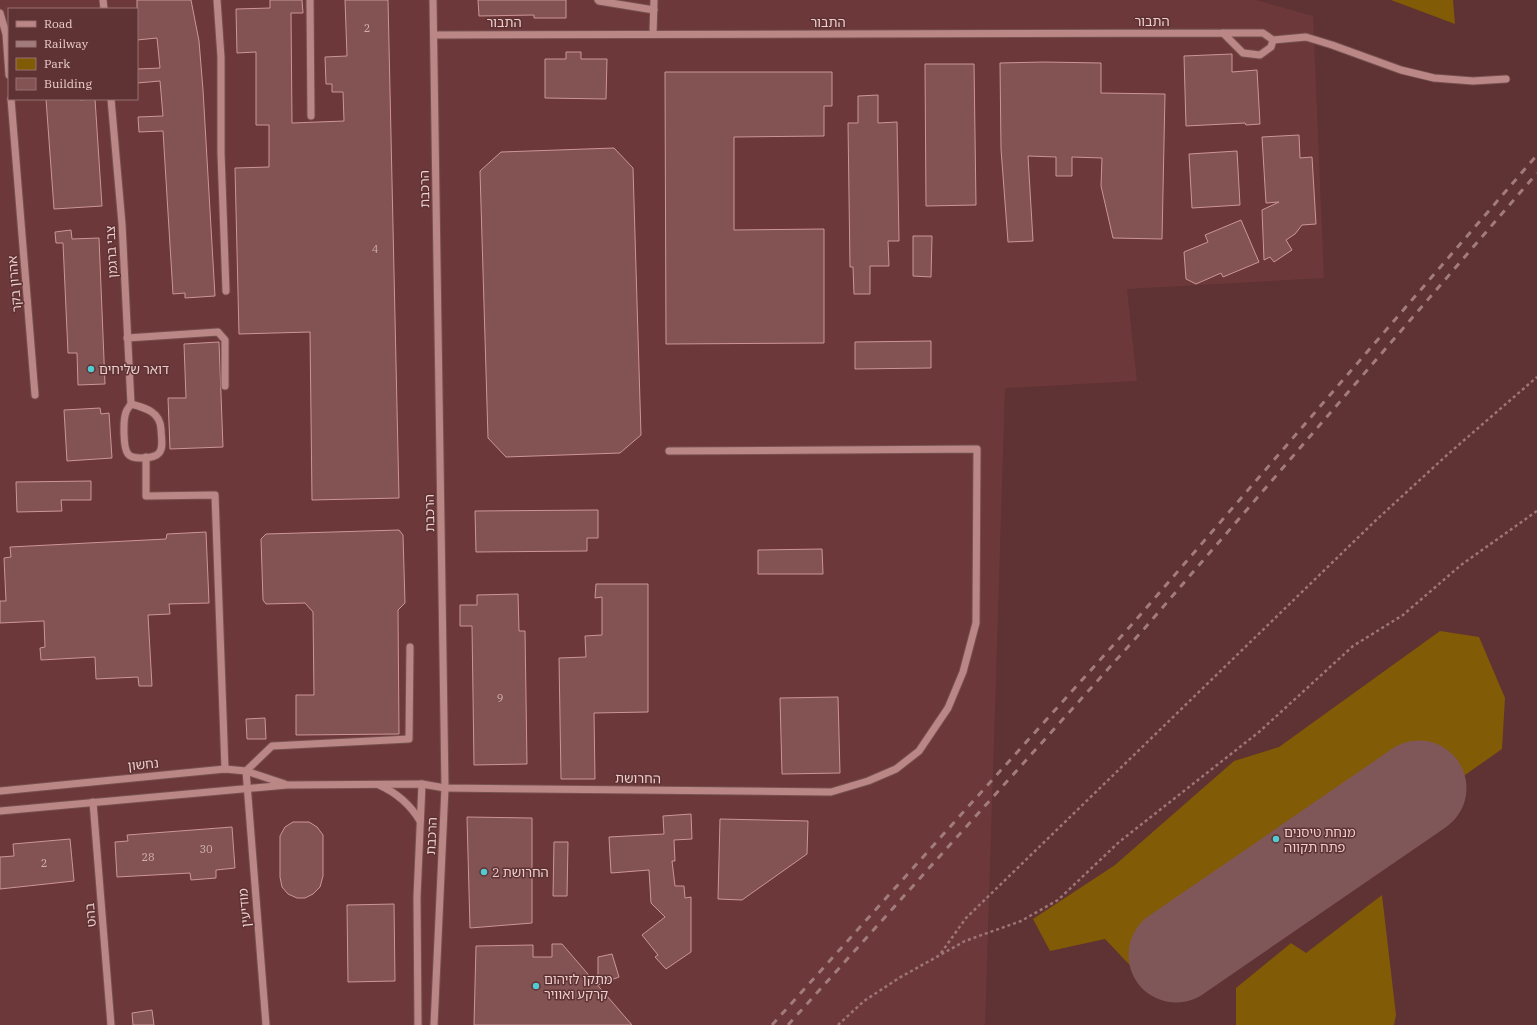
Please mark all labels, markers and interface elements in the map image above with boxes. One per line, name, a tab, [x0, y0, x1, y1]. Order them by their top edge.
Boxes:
legend	[8, 8, 138, 100]
street label: התבור	[1134, 13, 1170, 30]
street label: התבור	[486, 14, 522, 31]
street label: התבור	[810, 14, 846, 31]
text: Road	[44, 16, 73, 31]
house number: 2	[364, 21, 370, 35]
text: Railway	[44, 36, 89, 51]
text: Park	[44, 56, 70, 71]
text: Building	[44, 76, 92, 91]
street label: הרכבת	[416, 170, 433, 208]
street label: צבי ברגמן	[102, 225, 121, 279]
house number: 4	[372, 242, 379, 256]
street label: אהרון בקר	[4, 255, 25, 313]
place label: דואר שליחים	[99, 361, 169, 378]
marker: דואר שליחים	[86, 364, 96, 374]
street label: הרכבת	[421, 494, 438, 532]
house number: 9	[497, 691, 503, 705]
street label: נחשון	[127, 754, 159, 775]
street label: החרושת	[615, 770, 661, 787]
street label: הרכבת	[422, 817, 441, 855]
place label: מנחת טיסנים פתח תקווה	[1284, 824, 1356, 856]
marker: מנחת טיסנים פתח תקווה	[1271, 834, 1281, 844]
house number: 30	[199, 842, 213, 856]
house number: 28	[141, 850, 155, 864]
house number: 2	[41, 856, 47, 870]
place label: החרושת 2	[492, 864, 549, 881]
marker: החרושת 2	[479, 867, 489, 877]
street label: מודיעין	[234, 887, 255, 928]
street label: בהט	[81, 902, 100, 928]
place label: מתקן לזיהום קרקע ואוויר	[544, 971, 613, 1003]
marker: מתקן לזיהום קרקע ואוויר	[531, 981, 541, 991]

